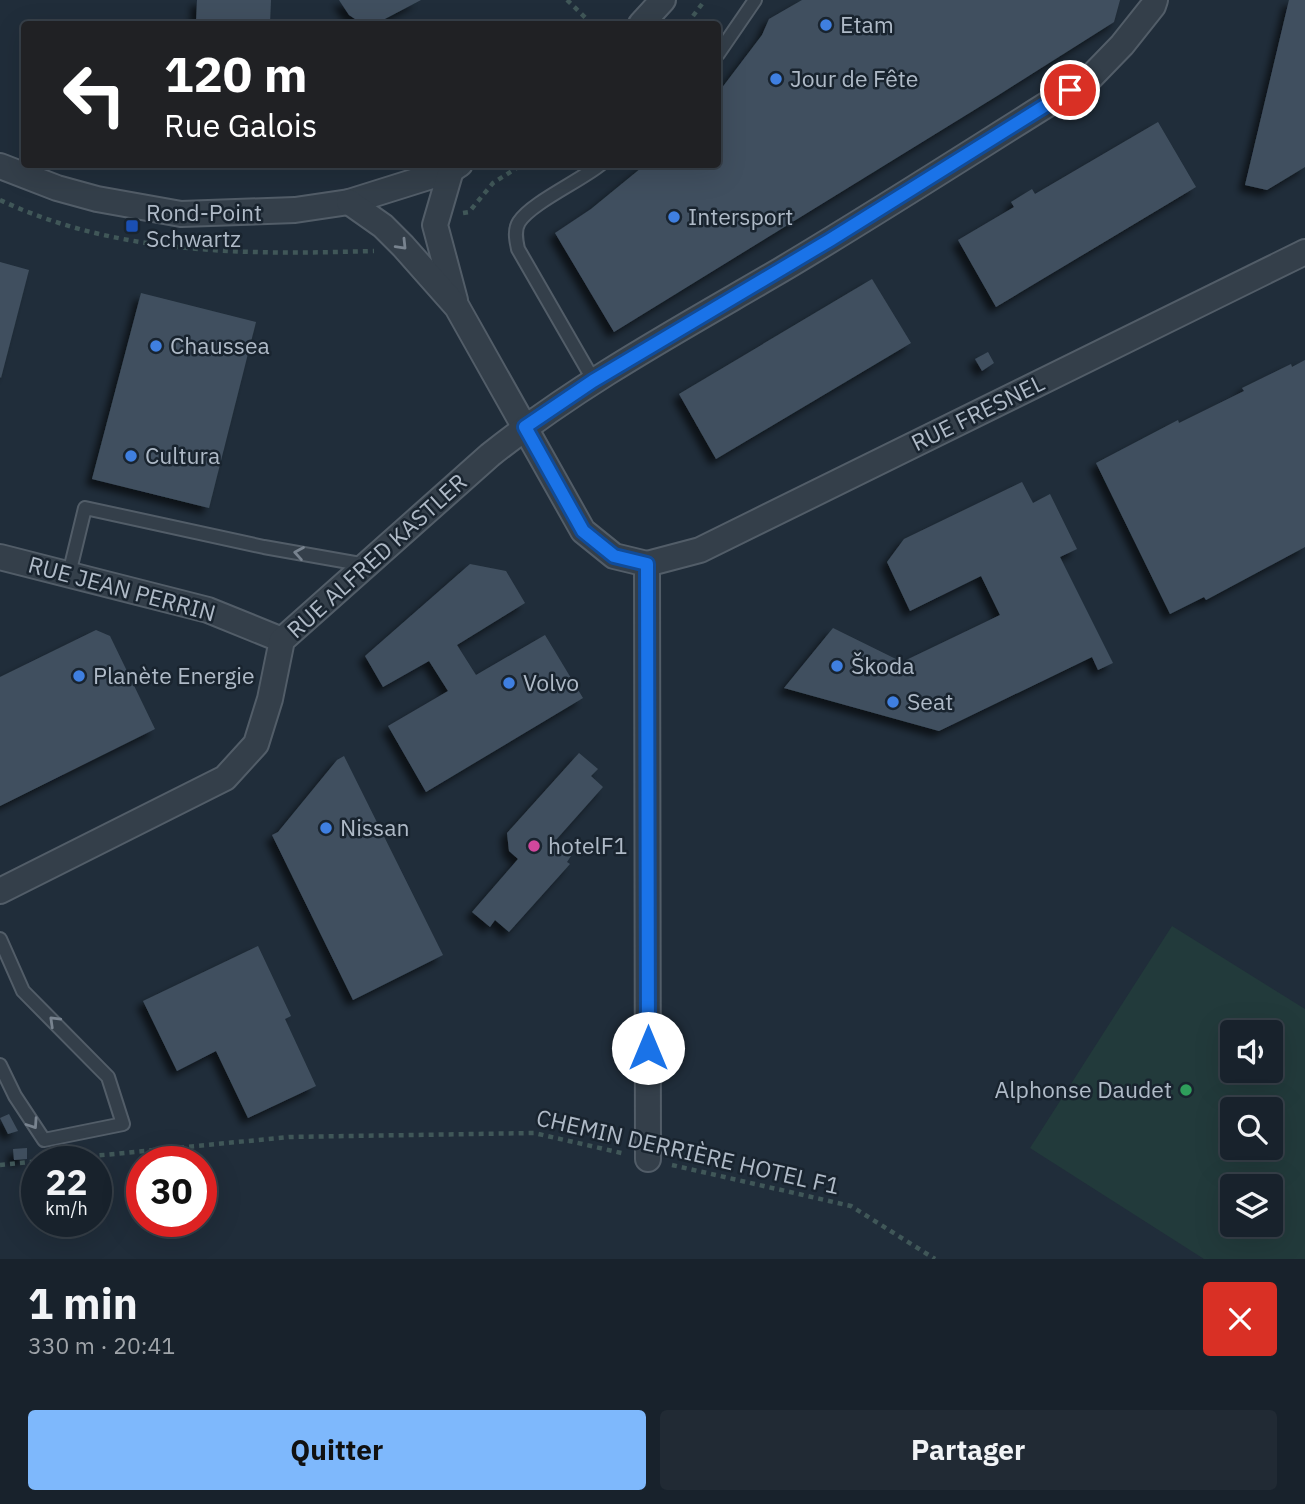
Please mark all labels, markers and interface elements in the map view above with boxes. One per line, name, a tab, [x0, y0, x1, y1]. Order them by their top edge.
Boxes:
place label: Etam	[840, 9, 894, 39]
marker: Etam	[818, 17, 834, 33]
text: 120 m	[164, 42, 308, 105]
icon: left	[49, 49, 140, 140]
pin	[1040, 60, 1100, 120]
place label: Jour de Fête	[790, 63, 918, 93]
marker: Jour de Fête	[768, 71, 784, 87]
icon: arrive	[1051, 71, 1089, 109]
text: Rue Galois	[164, 104, 317, 146]
place label: Rond-Point Schwartz	[146, 197, 262, 253]
place label: Intersport	[688, 201, 793, 231]
marker: Intersport	[666, 209, 682, 225]
marker: Rond-Point Schwartz	[124, 218, 140, 234]
one-way arrow	[393, 237, 406, 250]
place label: Chaussea	[170, 330, 270, 360]
marker: Chaussea	[148, 338, 164, 354]
street label: RUE FRESNEL	[906, 367, 1049, 457]
place label: Cultura	[145, 440, 220, 470]
marker: Cultura	[123, 448, 139, 464]
street label: RUE ALFRED KASTLER	[280, 466, 473, 644]
one-way arrow	[293, 546, 305, 561]
street label: RUE JEAN PERRIN	[25, 549, 219, 627]
place label: Škoda	[851, 650, 915, 680]
marker: Škoda	[829, 658, 845, 674]
place label: Planète Energie	[93, 660, 255, 690]
place label: Volvo	[523, 667, 579, 697]
marker: Planète Energie	[71, 668, 87, 684]
marker: Volvo	[501, 675, 517, 691]
place label: Seat	[907, 686, 953, 716]
marker: Seat	[885, 694, 901, 710]
place label: Nissan	[340, 812, 410, 842]
marker: Nissan	[318, 820, 334, 836]
place label: hotelF1	[548, 830, 627, 860]
marker: hotelF1	[526, 838, 542, 854]
position arrow	[611, 1011, 685, 1085]
one-way arrow	[49, 1016, 62, 1029]
map controls	[1220, 1020, 1283, 1237]
button: sound	[1220, 1020, 1283, 1083]
place label: Alphonse Daudet	[995, 1074, 1172, 1104]
marker: Alphonse Daudet	[1178, 1082, 1194, 1098]
button: search	[1220, 1097, 1283, 1160]
street label: CHEMIN DERRIÈRE HOTEL F1	[534, 1102, 843, 1201]
one-way arrow	[25, 1116, 37, 1129]
speed limit sign: 30	[126, 1146, 217, 1237]
text: 22	[45, 1159, 88, 1205]
button: layers	[1220, 1174, 1283, 1237]
text: km/h	[45, 1197, 88, 1220]
text: 1 min	[28, 1276, 138, 1331]
button: close	[1203, 1282, 1277, 1356]
text: 330 m · 20:41	[28, 1330, 175, 1360]
button: Quitter	[28, 1410, 646, 1490]
button: Partager	[660, 1410, 1277, 1490]

